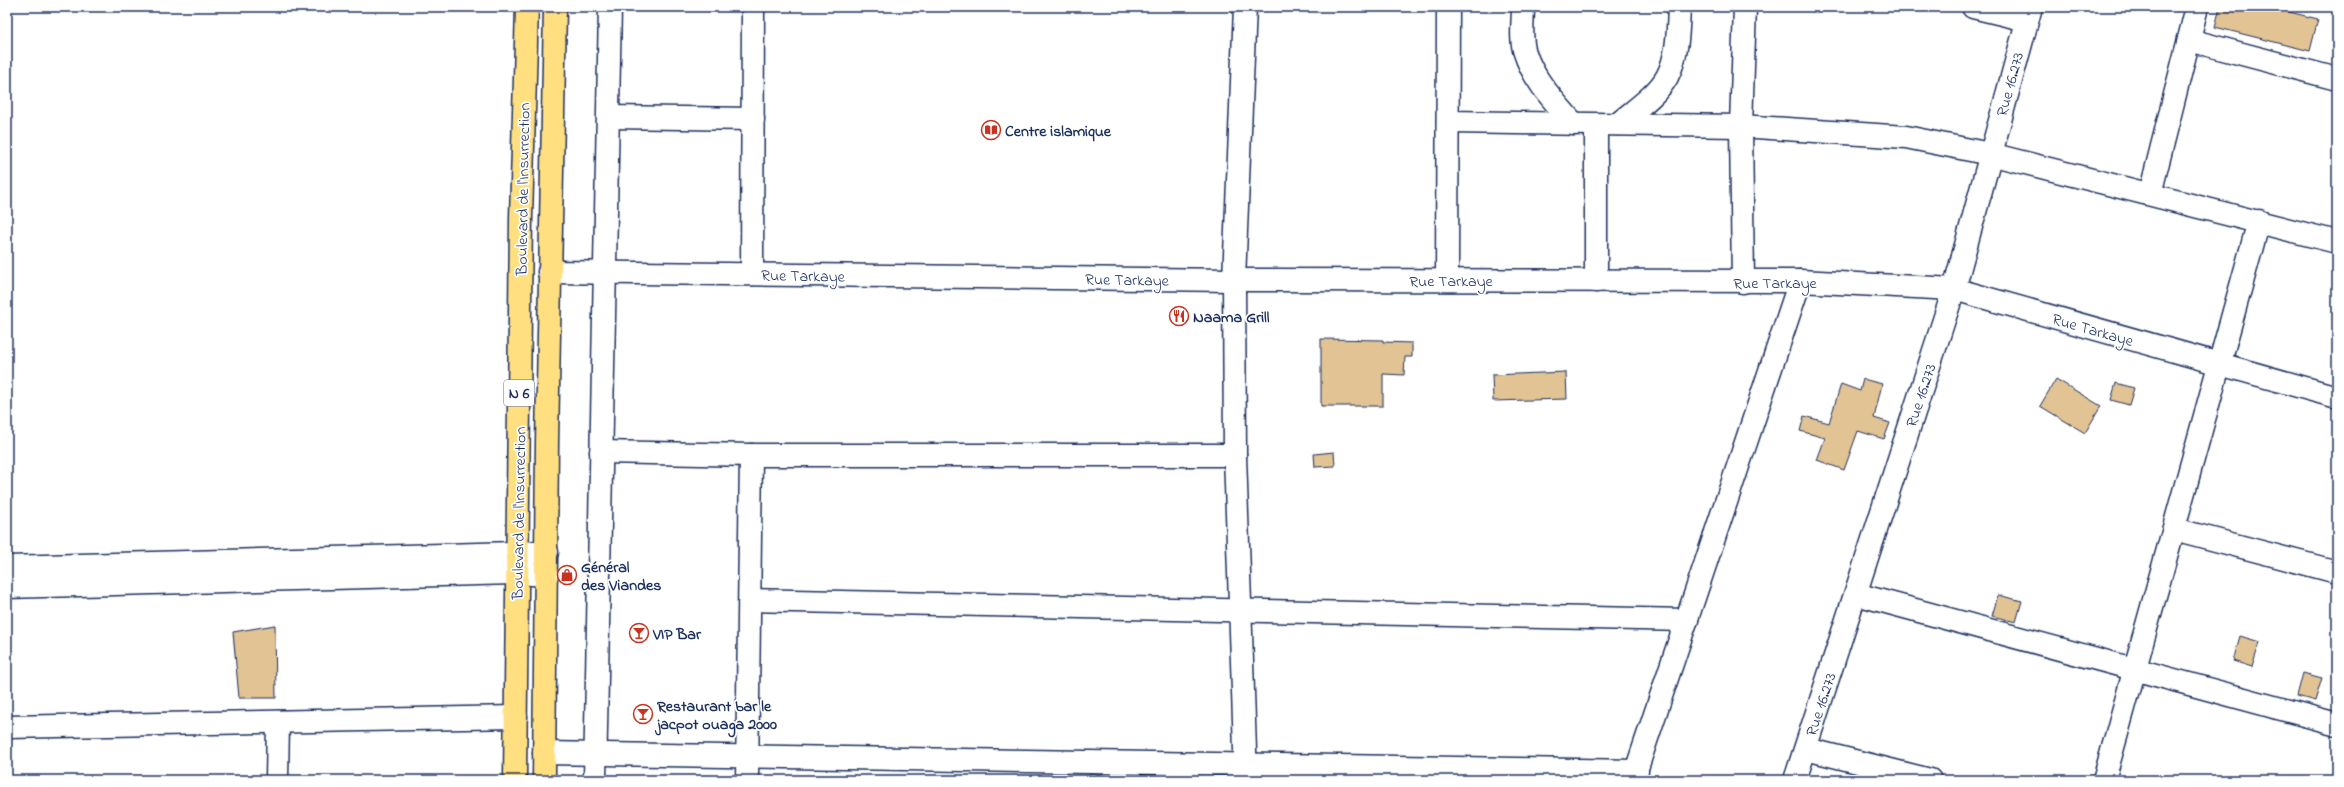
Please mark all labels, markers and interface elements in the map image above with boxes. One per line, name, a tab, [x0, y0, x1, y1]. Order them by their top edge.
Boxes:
street label: Rue 16.273	[1991, 50, 2031, 119]
street label: Boulevard de l'Insurrection	[510, 102, 538, 277]
library icon: Centre islamique	[980, 119, 1002, 141]
place label: Centre islamique	[1005, 120, 1112, 144]
street label: Rue Tarkaye	[761, 264, 846, 290]
street label: Rue Tarkaye	[1085, 268, 1170, 294]
street label: Rue Tarkaye	[1409, 270, 1494, 294]
street label: Rue Tarkaye	[1733, 272, 1818, 296]
restaurant icon: Naama Grill	[1168, 305, 1190, 327]
place label: Naama Grill	[1193, 306, 1270, 330]
street label: Rue Tarkaye	[2049, 308, 2137, 354]
street label: Rue 16.273	[1900, 361, 1943, 431]
road number: N 6	[504, 380, 534, 406]
street label: Boulevard de l'Insurrection	[506, 426, 534, 601]
place label: Général des Viandes	[581, 556, 661, 598]
shop icon: Général des Viandes	[556, 564, 578, 586]
bar icon: VIP Bar	[628, 622, 650, 644]
place label: VIP Bar	[652, 623, 702, 647]
street label: Rue 16.273	[1800, 670, 1843, 740]
place label: Restaurant bar le jacpot ouaga 2000	[654, 695, 777, 738]
bar icon: Restaurant bar le jacpot ouaga 2000	[632, 703, 654, 725]

